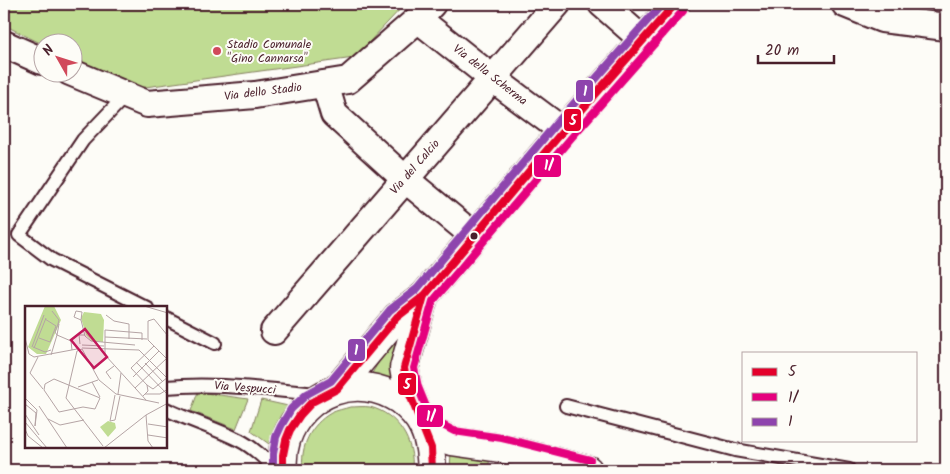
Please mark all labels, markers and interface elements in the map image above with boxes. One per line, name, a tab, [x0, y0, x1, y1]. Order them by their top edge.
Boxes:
north arrow	[32, 32, 82, 82]
scale bar	[758, 32, 834, 64]
place label: Stadio Comunale "Gino Cannarsa"	[227, 35, 312, 68]
text: 20 m	[765, 39, 799, 63]
text: N	[37, 40, 60, 61]
street label: Via della Scherma	[449, 40, 532, 110]
marker: Stadio Comunale "Gino Cannarsa"	[211, 45, 223, 57]
street label: Via dello Stadio	[223, 78, 303, 106]
line badge: 1	[575, 79, 594, 103]
text: 1	[583, 81, 588, 103]
line badge: 5	[563, 108, 582, 132]
text: 5	[568, 110, 578, 132]
street label: Via del Calcio	[385, 135, 445, 199]
line badge: 1/	[533, 154, 562, 178]
text: 1/	[544, 155, 554, 177]
unlabelled marker	[469, 231, 479, 241]
inset map	[25, 306, 168, 449]
line badge: 1	[347, 338, 366, 362]
text: 1	[354, 340, 359, 362]
legend	[742, 352, 918, 442]
text: 5	[788, 360, 797, 384]
line badge: 5	[397, 372, 417, 396]
text: 5	[402, 374, 412, 396]
street label: Via Vespucci	[214, 376, 278, 400]
text: 1/	[788, 386, 800, 410]
line badge: 1/	[416, 404, 444, 428]
text: 1/	[426, 406, 436, 428]
text: 1	[788, 410, 793, 434]

